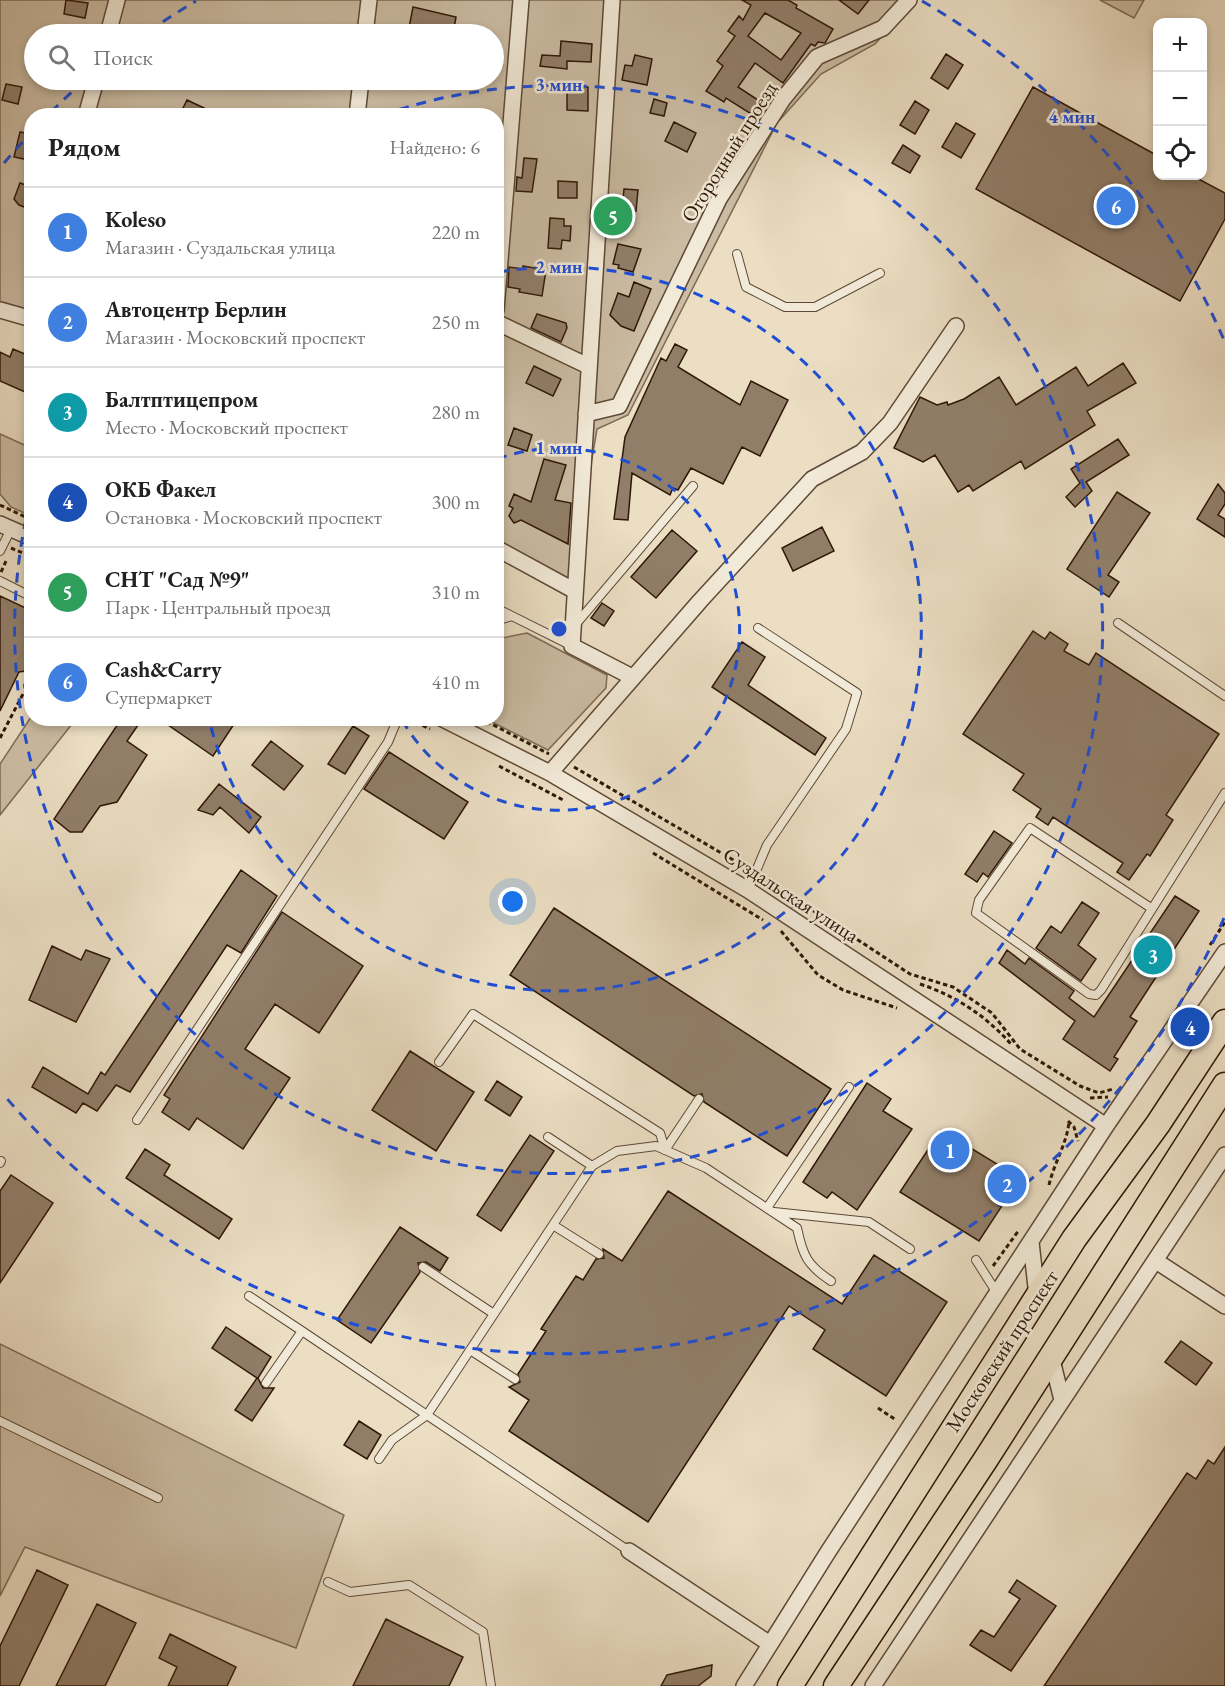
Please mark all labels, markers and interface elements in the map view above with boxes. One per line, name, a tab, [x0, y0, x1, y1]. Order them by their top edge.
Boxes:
map controls	[1153, 18, 1207, 180]
button: +	[1153, 18, 1207, 72]
search box	[24, 24, 504, 90]
icon: search	[45, 41, 78, 74]
text: Поиск	[93, 43, 153, 72]
button: −	[1153, 72, 1207, 126]
text: 3 мин	[536, 73, 583, 96]
street label: Огородный проезд	[675, 76, 783, 227]
text: 4 мин	[1049, 105, 1096, 128]
button: locate	[1153, 126, 1207, 180]
text: Рядом	[48, 130, 121, 164]
text: Найдено: 6	[389, 134, 480, 160]
pin: 6	[1096, 184, 1136, 228]
pin: 5	[594, 194, 632, 238]
text: Koleso	[105, 205, 166, 234]
text: 1	[62, 219, 73, 245]
text: 220 m	[432, 219, 480, 245]
text: Магазин · Суздальская улица	[105, 234, 336, 260]
text: 2 мин	[536, 255, 583, 278]
text: Автоцентр Берлин	[105, 295, 287, 324]
text: 2	[62, 309, 73, 335]
text: 250 m	[432, 309, 480, 335]
text: Магазин · Московский проспект	[105, 324, 365, 350]
text: Балтптицепром	[105, 385, 258, 414]
text: 3	[62, 399, 73, 425]
text: 280 m	[432, 399, 480, 425]
text: Место · Московский проспект	[105, 414, 348, 440]
text: 1 мин	[536, 436, 583, 459]
text: ОКБ Факел	[105, 475, 216, 504]
text: 4	[62, 489, 73, 515]
text: 300 m	[432, 489, 480, 515]
text: Остановка · Московский проспект	[105, 504, 382, 530]
text: СНТ "Сад №9"	[105, 565, 250, 594]
text: 5	[62, 579, 73, 605]
text: 310 m	[432, 579, 480, 605]
text: Парк · Центральный проезд	[105, 594, 331, 620]
centre of rings	[549, 619, 569, 639]
text: Cash&Carry	[105, 655, 222, 684]
text: 6	[62, 669, 73, 695]
text: 410 m	[432, 669, 480, 695]
text: Супермаркет	[105, 684, 212, 710]
street label: Суздальская улица	[718, 841, 865, 949]
your location	[498, 887, 527, 916]
pin: 3	[1134, 932, 1172, 978]
pin: 4	[1170, 1004, 1210, 1050]
pin: 1	[930, 1128, 970, 1172]
pin: 2	[988, 1162, 1026, 1206]
street label: Московский проспект	[939, 1264, 1064, 1437]

